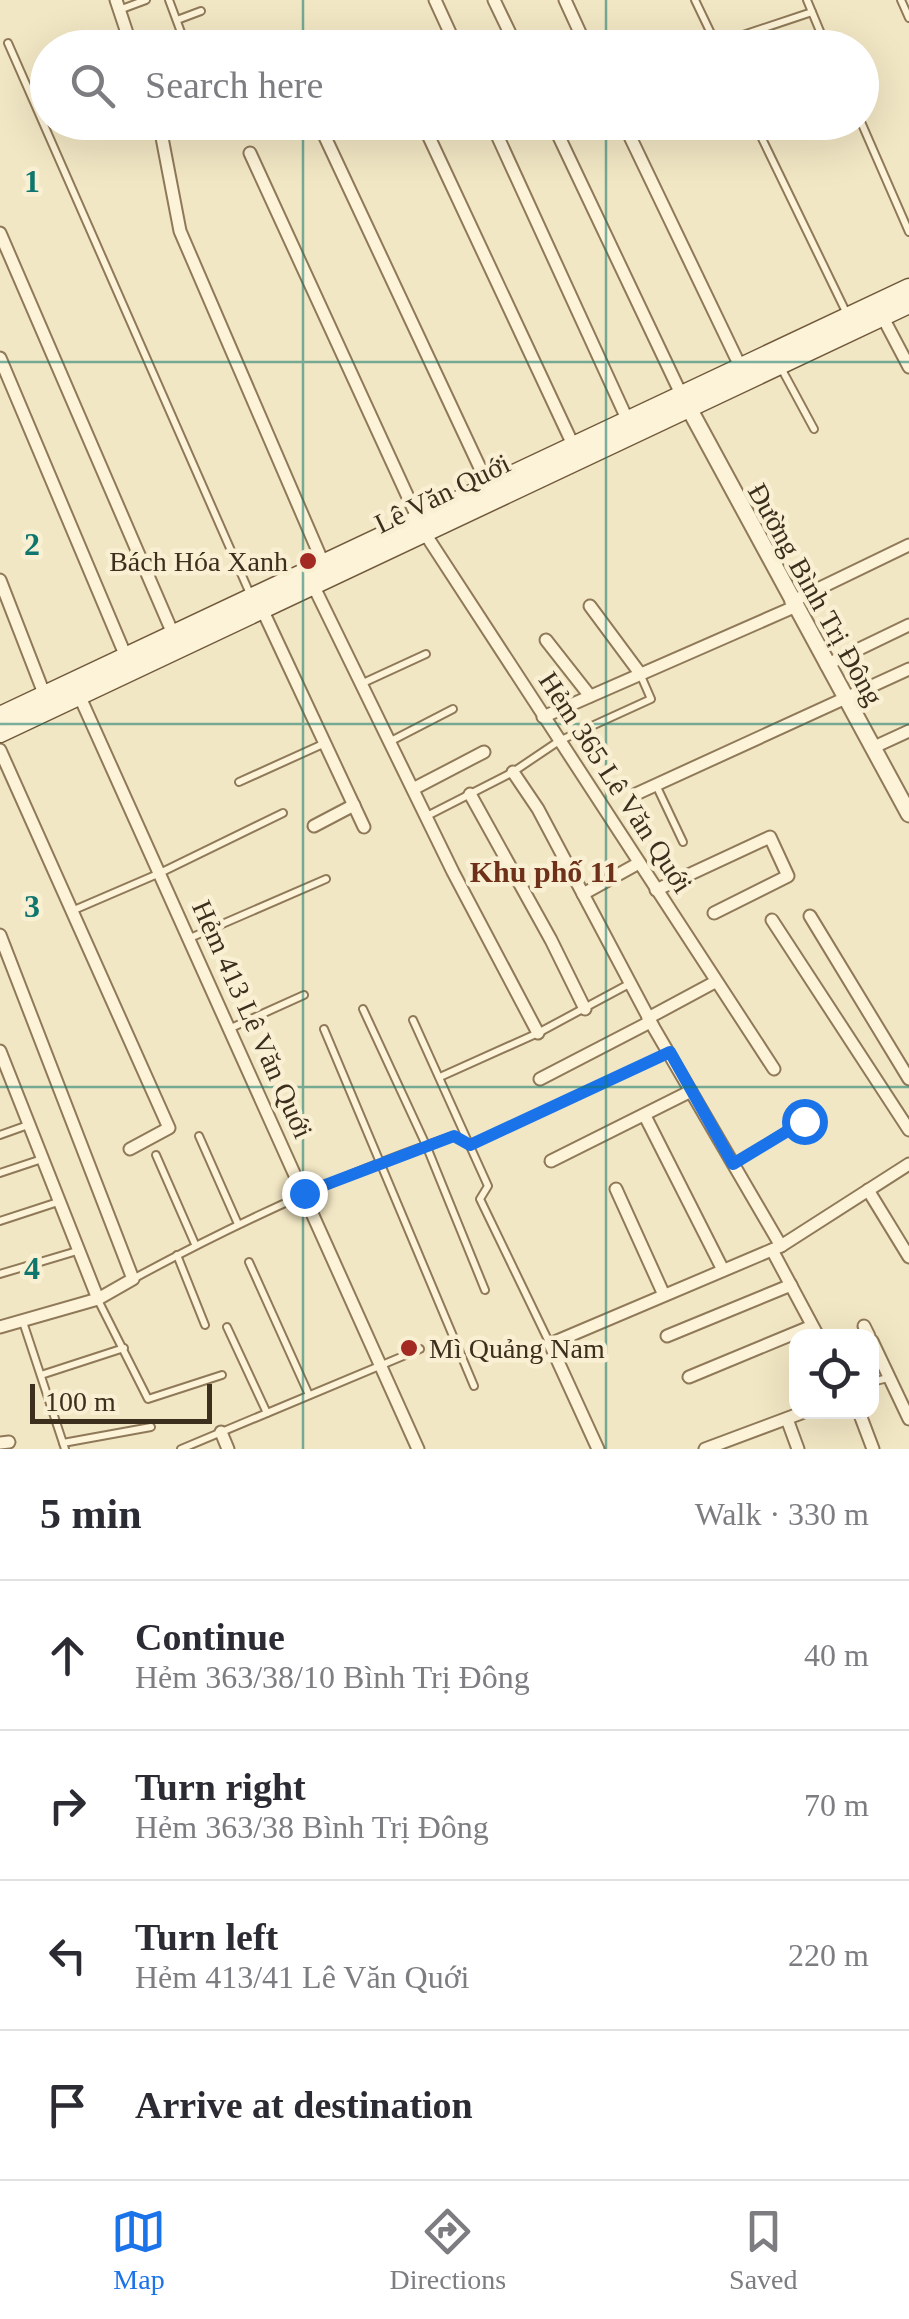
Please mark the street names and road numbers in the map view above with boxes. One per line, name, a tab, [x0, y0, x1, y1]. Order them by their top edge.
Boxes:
street label: Lê Văn Quới	[370, 447, 515, 539]
street label: Đường Bình Trị Đông	[742, 478, 889, 710]
street label: Hẻm 365 Lê Văn Quới	[533, 666, 699, 899]
street label: Hẻm 413 Lê Văn Quới	[186, 896, 319, 1143]

